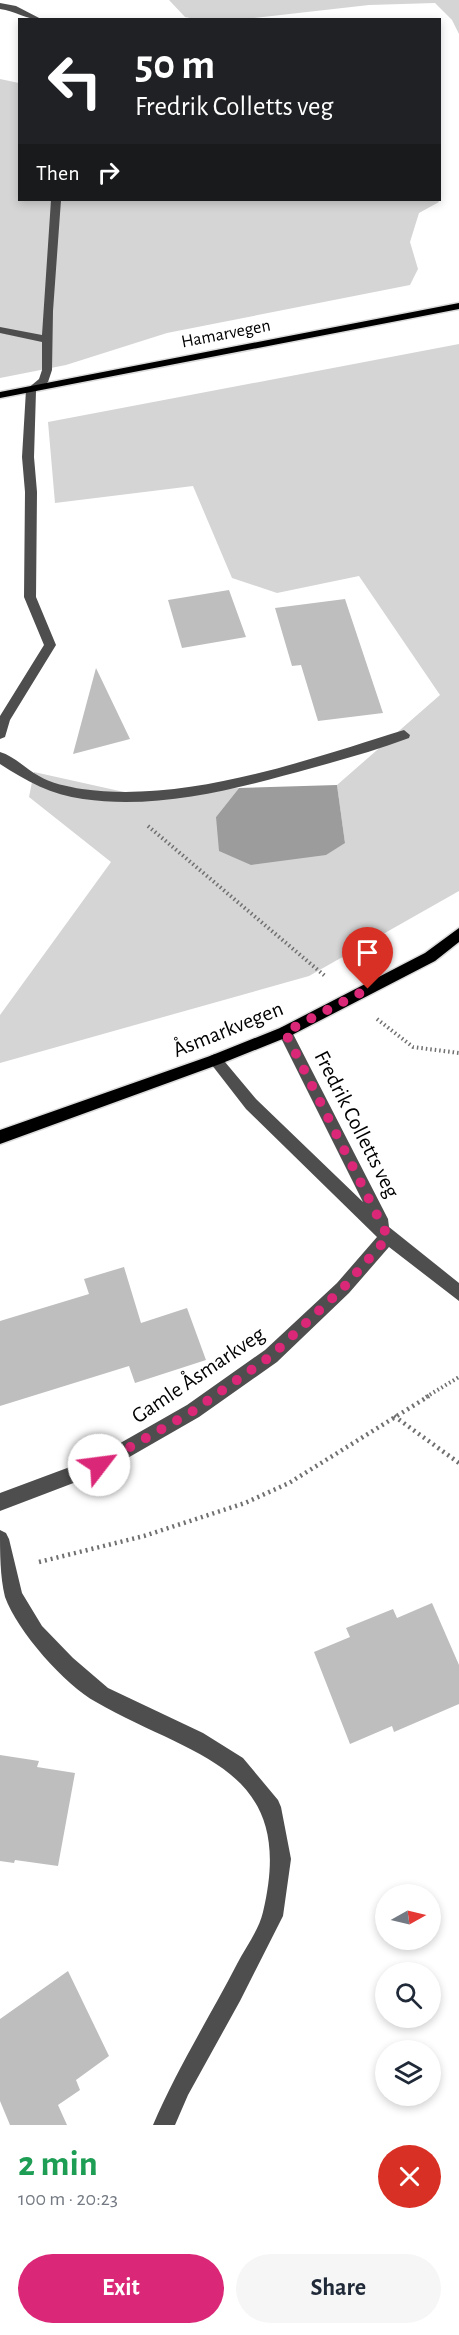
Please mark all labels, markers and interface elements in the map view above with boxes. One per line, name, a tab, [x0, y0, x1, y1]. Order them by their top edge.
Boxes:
icon: left	[36, 42, 114, 120]
text: 50 m	[135, 44, 215, 86]
text: Fredrik Colletts veg	[135, 93, 333, 120]
icon: right	[92, 156, 125, 189]
text: Then	[36, 162, 80, 184]
street label: Hamarvegen	[180, 317, 272, 351]
pin	[342, 927, 393, 989]
icon: arrive	[351, 936, 384, 969]
street label: Åsmarkvegen	[169, 996, 286, 1061]
street label: Fredrik Colletts veg	[310, 1047, 404, 1201]
street label: Gamle Åsmarkveg	[127, 1322, 269, 1427]
position arrow	[67, 1433, 131, 1497]
north arrow	[375, 1884, 441, 1950]
map controls	[375, 1884, 441, 2106]
button: search	[375, 1962, 441, 2028]
button: layers	[375, 2040, 441, 2106]
button: close	[378, 2145, 441, 2208]
text: 2 min	[18, 2146, 98, 2182]
text: 100 m · 20:23	[18, 2189, 118, 2209]
button: Exit	[18, 2254, 224, 2323]
button: Share	[236, 2254, 441, 2323]

